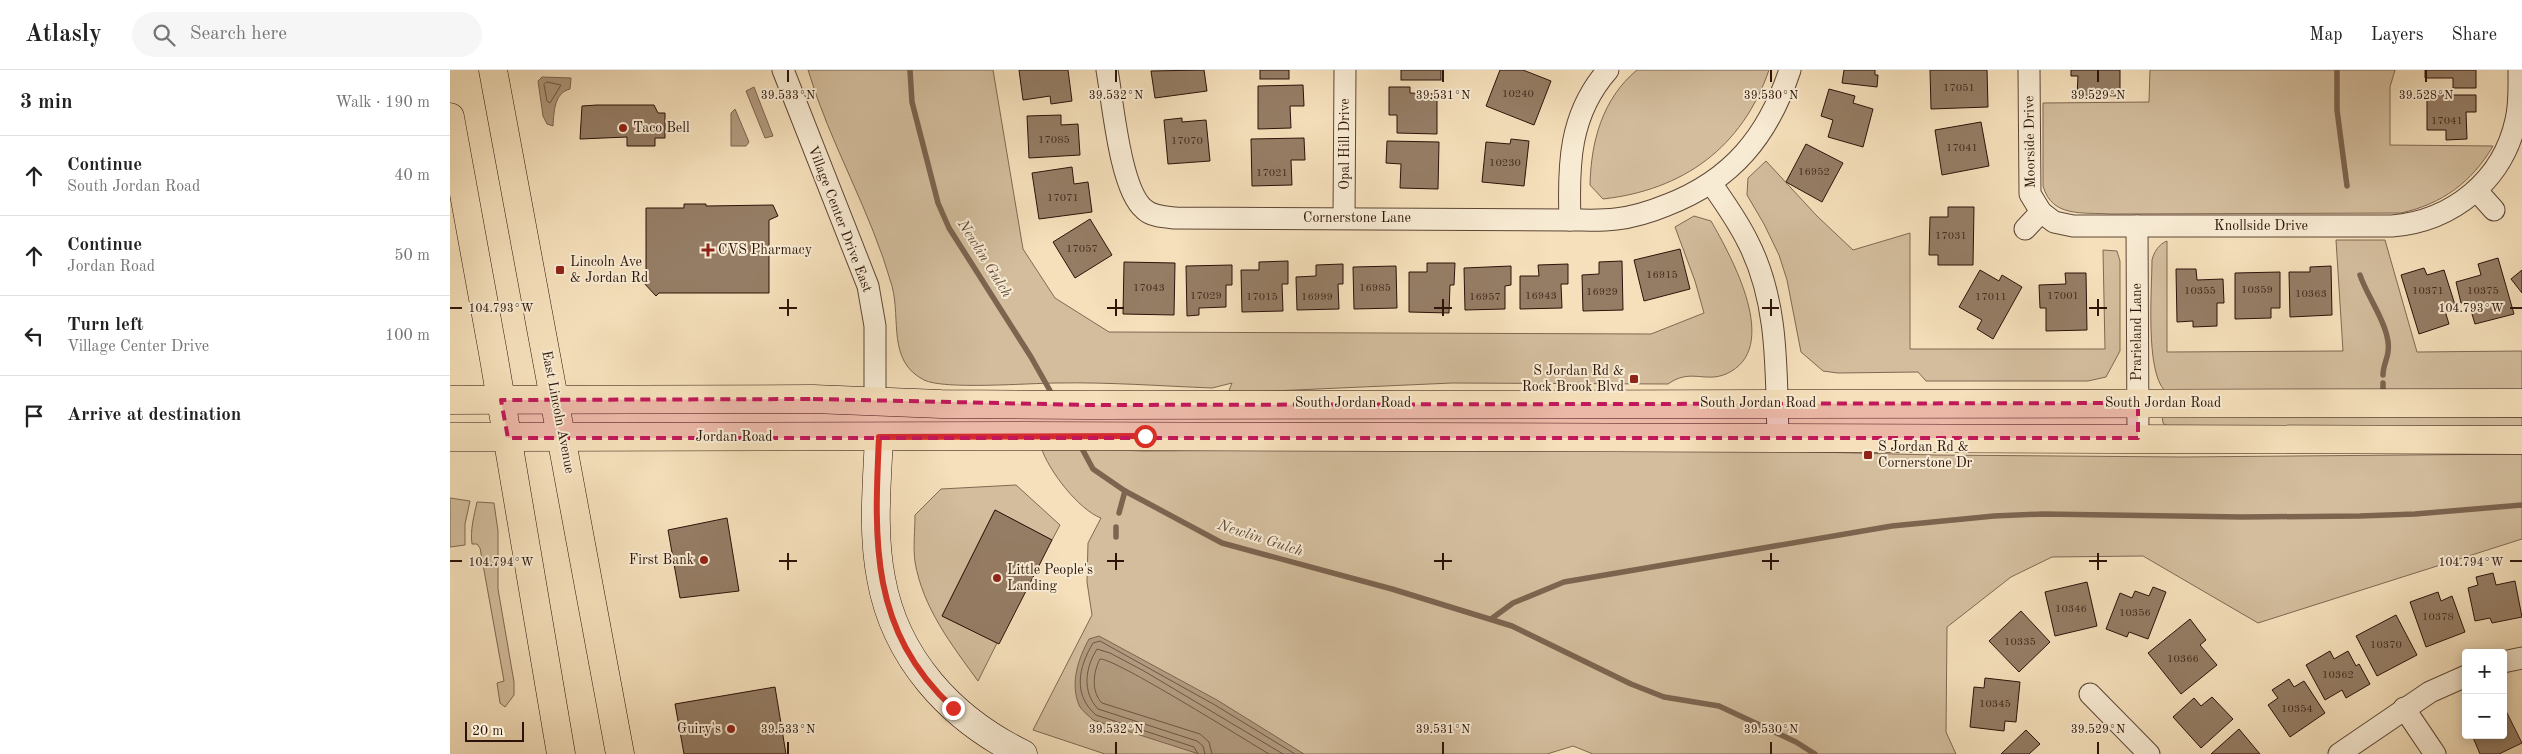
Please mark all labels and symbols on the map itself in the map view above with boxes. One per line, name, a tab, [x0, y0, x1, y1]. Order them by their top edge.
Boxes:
house number: 17051	[1943, 83, 1975, 94]
text: 39.533°N	[761, 89, 815, 102]
text: 39.532°N	[1089, 89, 1143, 102]
text: 39.531°N	[1416, 89, 1470, 102]
house number: 10240	[1502, 89, 1534, 100]
text: 39.530°N	[1744, 89, 1798, 102]
text: 39.529°N	[2071, 89, 2125, 102]
text: 39.528°N	[2399, 89, 2453, 102]
street label: Moorside Drive	[2022, 96, 2038, 188]
street label: Opal Hill Drive	[1338, 98, 1352, 190]
house number: 17041	[2431, 116, 2463, 127]
place label: Taco Bell	[633, 121, 690, 135]
marker: Taco Bell	[617, 122, 629, 134]
house number: 17085	[1038, 135, 1070, 146]
house number: 17070	[1171, 136, 1203, 147]
house number: 17041	[1946, 143, 1978, 154]
street label: Village Center Drive East	[806, 144, 874, 294]
house number: 10230	[1489, 158, 1521, 169]
house number: 16952	[1798, 167, 1830, 178]
house number: 17021	[1256, 168, 1288, 179]
house number: 17071	[1047, 193, 1079, 204]
street label: Cornerstone Lane	[1303, 211, 1411, 225]
water label: Newlin Gulch	[954, 216, 1014, 301]
street label: Knollside Drive	[2214, 219, 2308, 233]
house number: 17031	[1935, 231, 1967, 242]
place label: CVS Pharmacy	[718, 243, 813, 257]
marker: CVS Pharmacy	[702, 244, 714, 256]
house number: 17057	[1066, 244, 1098, 255]
place label: Lincoln Ave & Jordan Rd	[570, 255, 648, 285]
marker: Lincoln Ave & Jordan Rd	[554, 264, 566, 276]
house number: 16915	[1646, 270, 1678, 281]
house number: 17043	[1133, 283, 1165, 294]
house number: 16985	[1359, 283, 1391, 294]
street label: Prarieland Lane	[2130, 283, 2144, 381]
house number: 10359	[2241, 285, 2273, 296]
house number: 10355	[2184, 286, 2216, 297]
house number: 10371	[2412, 286, 2444, 297]
house number: 10375	[2467, 286, 2499, 297]
house number: 16929	[1586, 287, 1618, 298]
house number: 10363	[2295, 289, 2327, 300]
house number: 17029	[1190, 291, 1222, 302]
house number: 16943	[1525, 291, 1557, 302]
house number: 17001	[2047, 291, 2079, 302]
house number: 17015	[1246, 292, 1278, 303]
house number: 16999	[1301, 292, 1333, 303]
house number: 16957	[1469, 292, 1501, 303]
house number: 17011	[1975, 292, 2007, 303]
text: 104.793°W	[469, 303, 534, 315]
text: 104.793°W	[2439, 303, 2504, 315]
street label: East Lincoln Avenue	[539, 349, 577, 475]
place label: S Jordan Rd & Rock Brook Blvd	[1522, 364, 1624, 394]
marker: S Jordan Rd & Rock Brook Blvd	[1628, 373, 1640, 385]
street label: South Jordan Road	[1295, 396, 1411, 410]
street label: South Jordan Road	[1700, 396, 1816, 410]
street label: South Jordan Road	[2105, 396, 2221, 410]
route start	[1134, 425, 1157, 448]
street label: Jordan Road	[695, 430, 773, 444]
place label: S Jordan Rd & Cornerstone Dr	[1878, 440, 1973, 470]
marker: S Jordan Rd & Cornerstone Dr	[1862, 449, 1874, 461]
water label: Newlin Gulch	[1214, 518, 1305, 560]
place label: First Bank	[629, 553, 694, 567]
marker: First Bank	[698, 554, 710, 566]
text: 104.794°W	[469, 557, 534, 569]
text: 104.794°W	[2439, 557, 2504, 569]
place label: Little People's Landing	[1007, 563, 1093, 593]
marker: Little People's Landing	[991, 572, 1003, 584]
house number: 10346	[2055, 604, 2087, 615]
house number: 10356	[2119, 608, 2151, 619]
house number: 10378	[2422, 612, 2454, 623]
house number: 10335	[2004, 637, 2036, 648]
house number: 10370	[2370, 640, 2402, 651]
house number: 10366	[2167, 654, 2199, 665]
house number: 10362	[2322, 670, 2354, 681]
route end	[942, 697, 965, 720]
house number: 10345	[1979, 699, 2011, 710]
house number: 10354	[2281, 704, 2313, 715]
scale bar	[465, 719, 524, 742]
place label: Guiry's	[677, 722, 721, 736]
marker: Guiry's	[725, 723, 737, 735]
text: 39.533°N	[761, 723, 815, 736]
text: 39.532°N	[1089, 723, 1143, 736]
text: 39.531°N	[1416, 723, 1470, 736]
text: 39.530°N	[1744, 723, 1798, 736]
text: 39.529°N	[2071, 723, 2125, 736]

